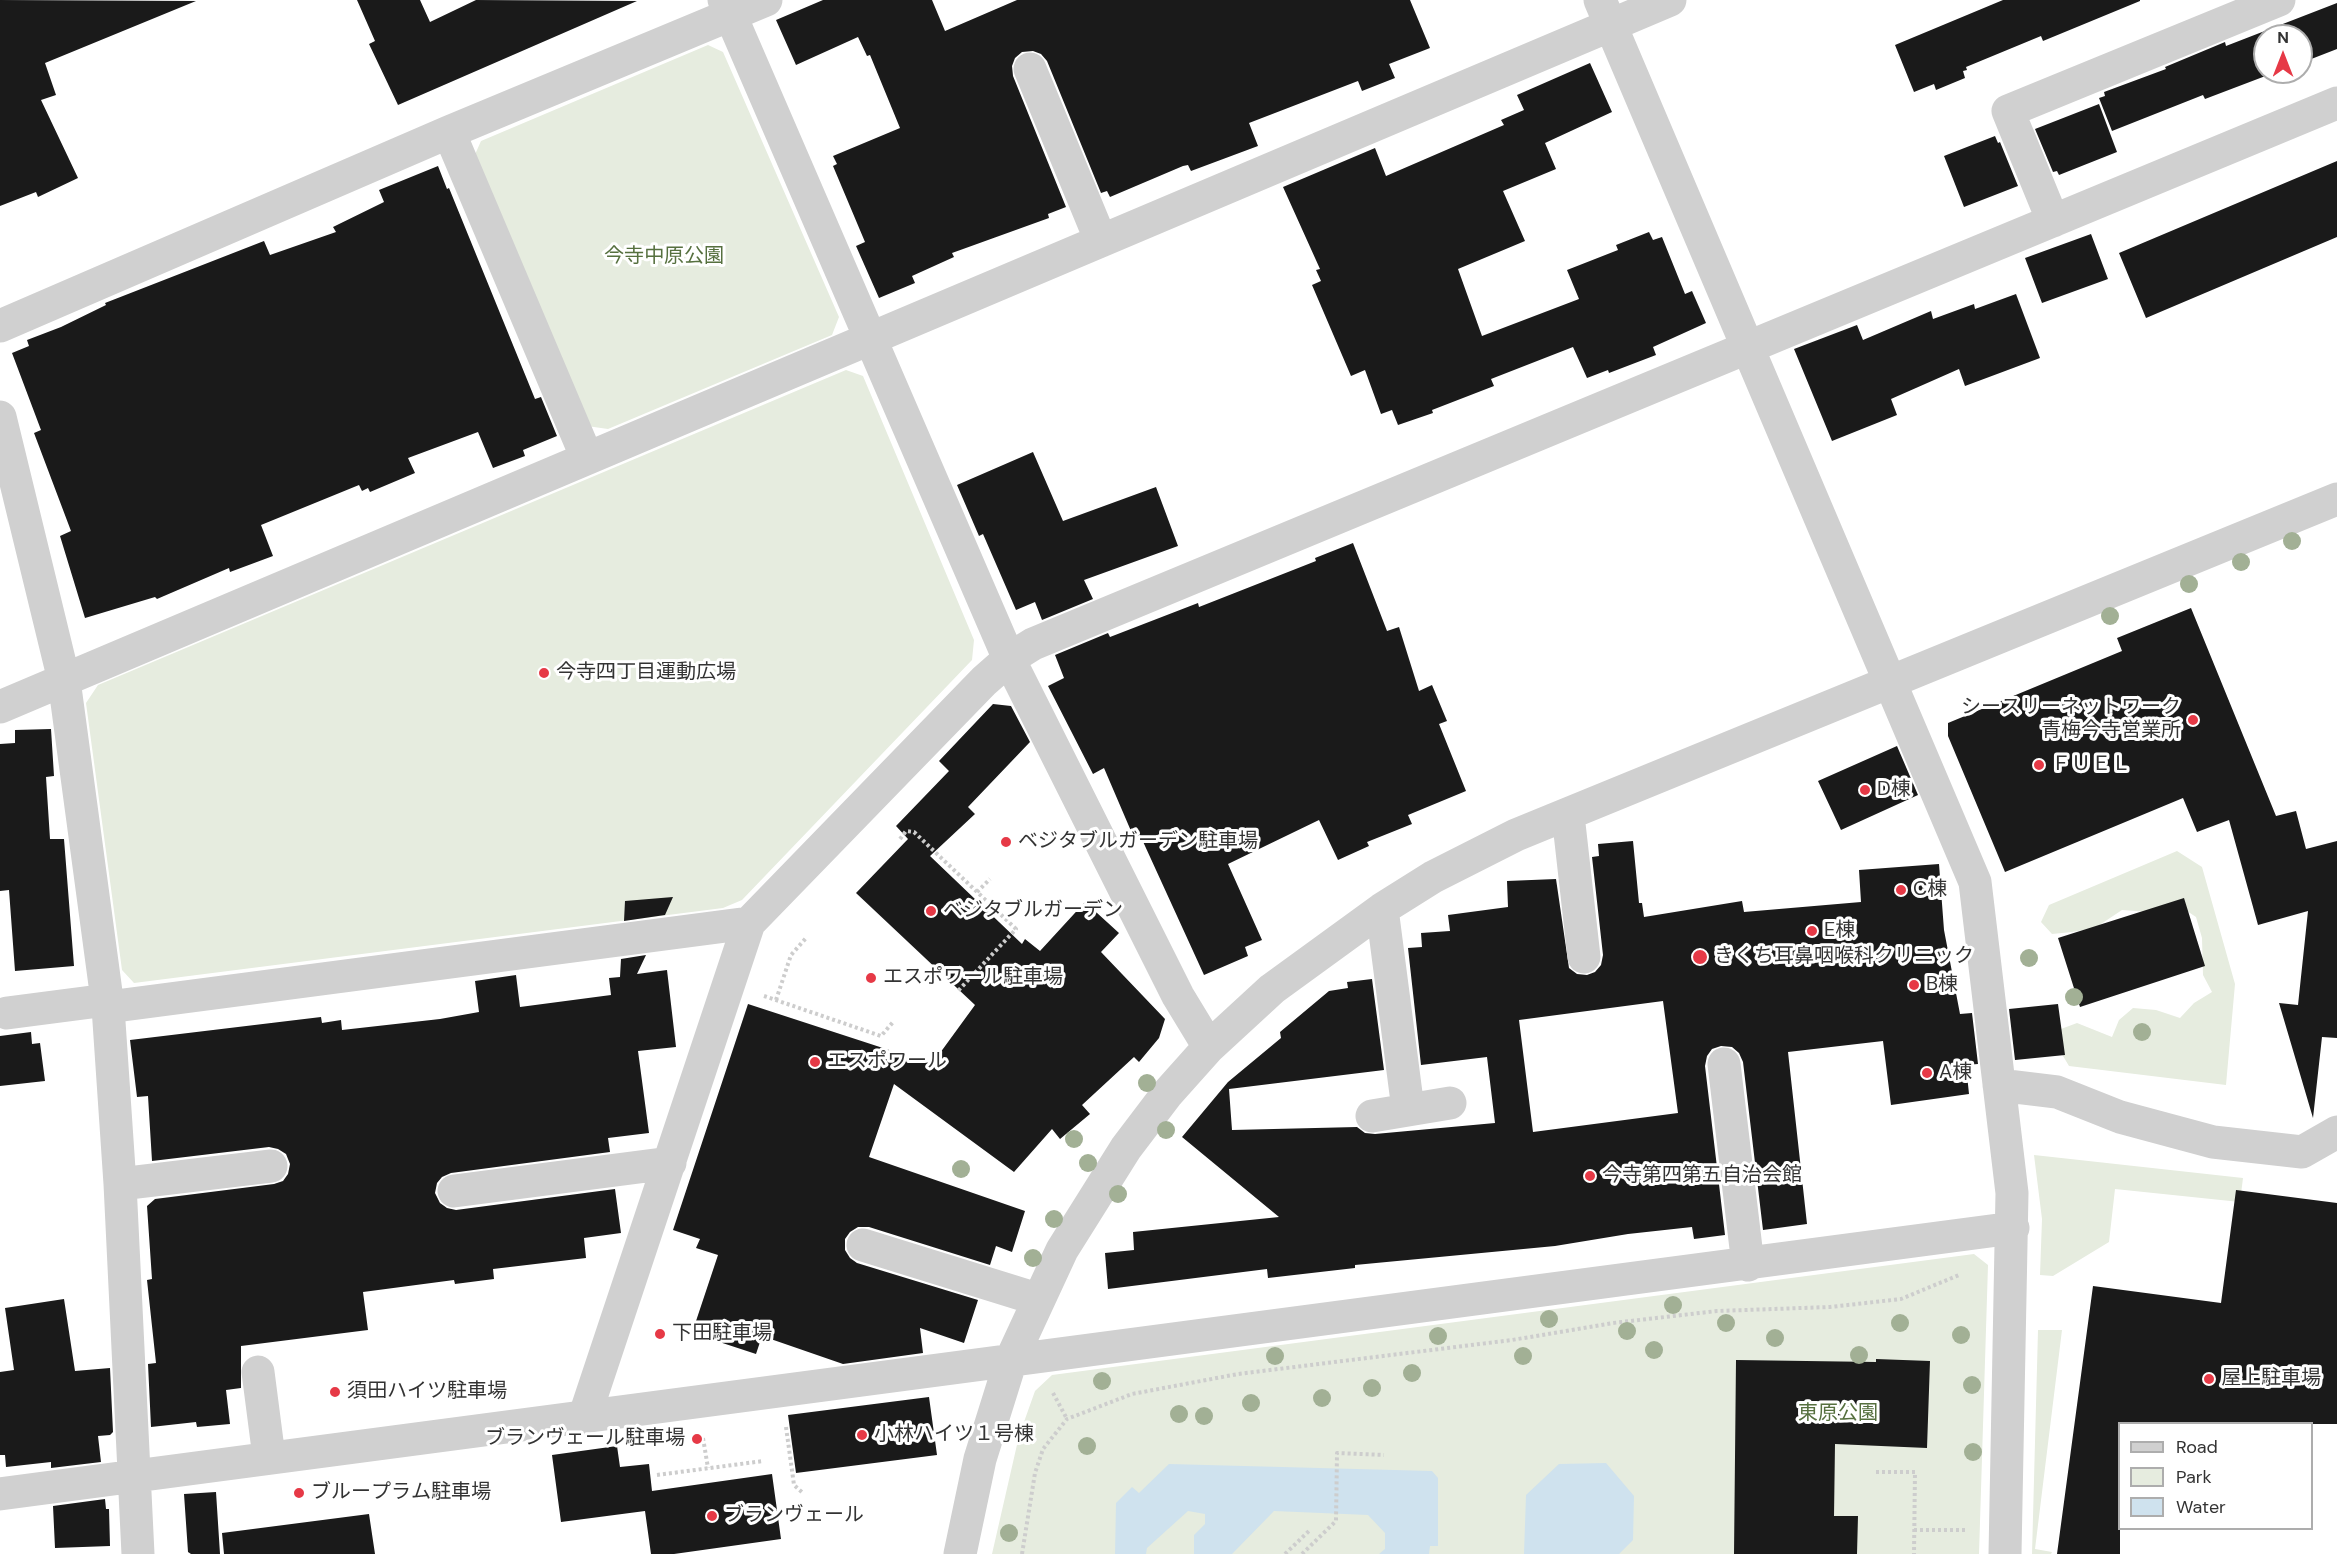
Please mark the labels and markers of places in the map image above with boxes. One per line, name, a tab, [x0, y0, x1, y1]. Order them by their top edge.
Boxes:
place label: 今寺四丁目運動広場	[556, 661, 736, 685]
marker: 今寺四丁目運動広場	[537, 666, 551, 680]
place label: シースリーネットワーク 青梅今寺営業所	[1961, 696, 2181, 743]
marker: シースリーネットワーク 青梅今寺営業所	[2186, 713, 2200, 727]
place label: ＦＵＥＬ	[2051, 753, 2131, 777]
marker: ＦＵＥＬ	[2032, 758, 2046, 772]
place label: D棟	[1877, 778, 1911, 802]
marker: D棟	[1858, 783, 1872, 797]
place label: ベジタブルガーデン駐車場	[1018, 830, 1258, 854]
marker: ベジタブルガーデン駐車場	[999, 835, 1013, 849]
place label: C棟	[1913, 878, 1947, 902]
marker: C棟	[1894, 883, 1908, 897]
place label: ベジタブルガーデン	[943, 899, 1123, 923]
marker: ベジタブルガーデン	[924, 904, 938, 918]
place label: E棟	[1824, 919, 1855, 943]
marker: E棟	[1805, 924, 1819, 938]
place label: きくち耳鼻咽喉科クリニック	[1714, 945, 1974, 969]
marker: きくち耳鼻咽喉科クリニック	[1691, 948, 1709, 966]
place label: エスポワール駐車場	[883, 966, 1063, 990]
marker: エスポワール駐車場	[864, 971, 878, 985]
place label: B棟	[1926, 973, 1958, 997]
marker: B棟	[1907, 978, 1921, 992]
place label: エスポワール	[827, 1050, 947, 1074]
marker: エスポワール	[808, 1055, 822, 1069]
place label: A棟	[1939, 1061, 1972, 1085]
marker: A棟	[1920, 1066, 1934, 1080]
place label: 今寺第四第五自治会館	[1602, 1164, 1802, 1188]
marker: 今寺第四第五自治会館	[1583, 1169, 1597, 1183]
place label: 下田駐車場	[672, 1322, 772, 1346]
marker: 下田駐車場	[653, 1327, 667, 1341]
place label: 屋上駐車場	[2221, 1367, 2321, 1391]
marker: 屋上駐車場	[2202, 1372, 2216, 1386]
place label: 須田ハイツ駐車場	[347, 1380, 507, 1404]
marker: 須田ハイツ駐車場	[328, 1385, 342, 1399]
place label: 小林ハイツ１号棟	[874, 1423, 1034, 1447]
place label: ブランヴェール駐車場	[485, 1427, 685, 1451]
marker: 小林ハイツ１号棟	[855, 1428, 869, 1442]
marker: ブランヴェール駐車場	[690, 1432, 704, 1446]
place label: ブループラム駐車場	[311, 1481, 491, 1505]
marker: ブループラム駐車場	[292, 1486, 306, 1500]
place label: ブランヴェール	[724, 1504, 864, 1528]
marker: ブランヴェール	[705, 1509, 719, 1523]

